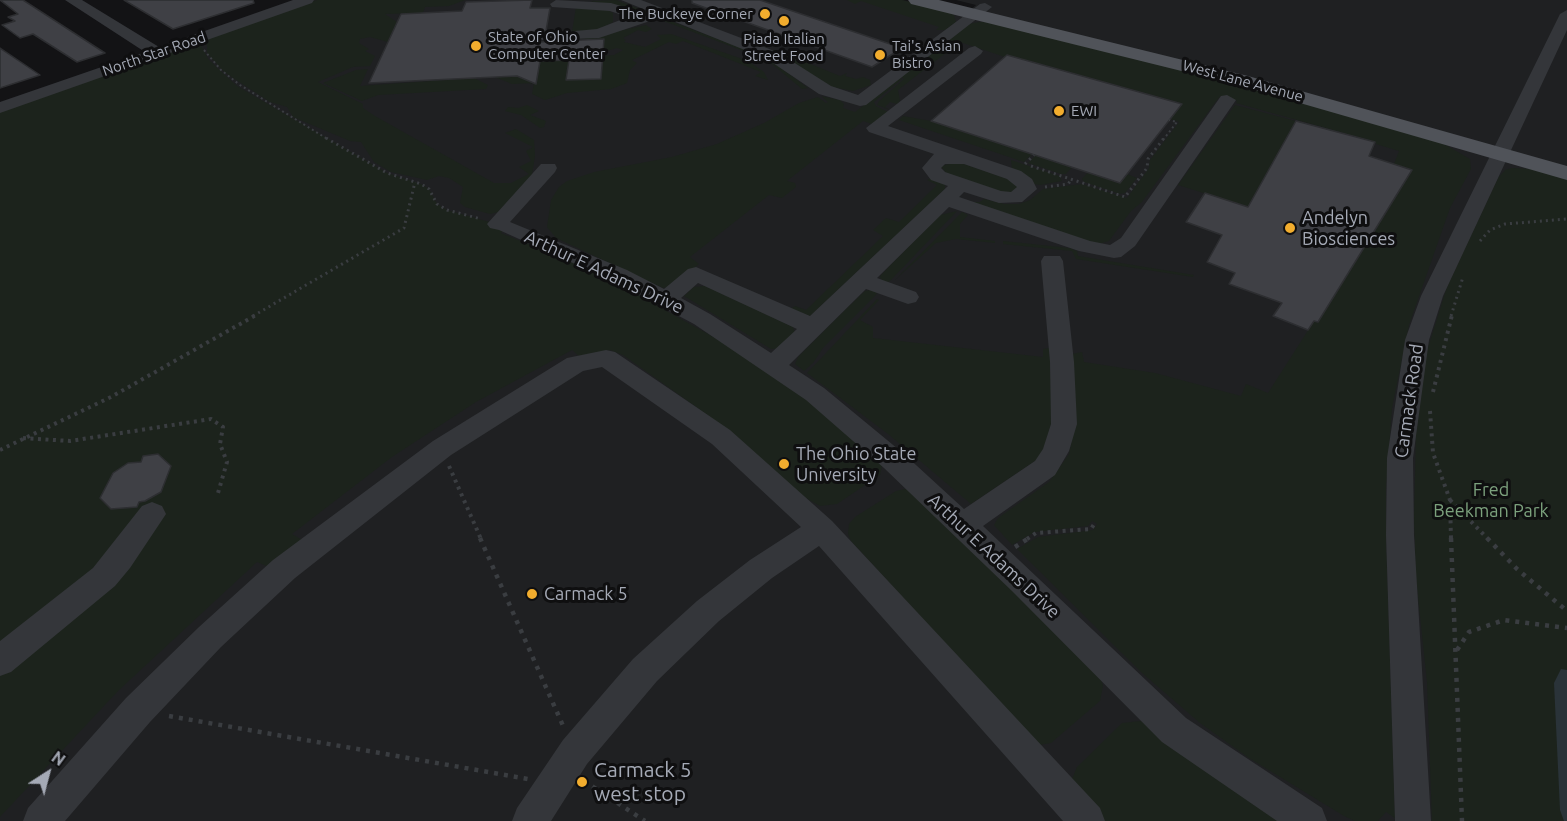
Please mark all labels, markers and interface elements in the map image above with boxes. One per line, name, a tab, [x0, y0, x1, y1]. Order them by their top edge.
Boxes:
place label: The Buckeye Corner	[619, 5, 753, 23]
marker: The Buckeye Corner	[758, 7, 772, 21]
marker: Piada Italian Street Food	[777, 14, 791, 28]
street label: North Star Road	[100, 28, 208, 80]
place label: State of Ohio Computer Center	[488, 28, 605, 63]
place label: Piada Italian Street Food	[743, 30, 825, 65]
place label: Tai's Asian Bistro	[892, 37, 961, 72]
marker: State of Ohio Computer Center	[469, 39, 483, 53]
marker: Tai's Asian Bistro	[873, 48, 887, 62]
street label: West Lane Avenue	[1181, 56, 1305, 106]
place label: EWI	[1071, 102, 1097, 120]
marker: EWI	[1052, 104, 1066, 118]
place label: Andelyn Biosciences	[1302, 207, 1395, 250]
marker: Andelyn Biosciences	[1283, 221, 1297, 235]
street label: Arthur E Adams Drive	[521, 226, 687, 318]
street label: Carmack Road	[1390, 343, 1428, 459]
place label: The Ohio State University	[796, 443, 916, 486]
marker: The Ohio State University	[777, 457, 791, 471]
park label: Fred Beekman Park	[1433, 479, 1549, 522]
street label: Arthur E Adams Drive	[923, 489, 1065, 623]
place label: Carmack 5	[544, 583, 628, 605]
marker: Carmack 5	[525, 587, 539, 601]
north arrow	[18, 743, 78, 803]
text: N	[48, 748, 69, 769]
place label: Carmack 5 west stop	[594, 757, 692, 807]
marker: Carmack 5 west stop	[575, 775, 589, 789]

